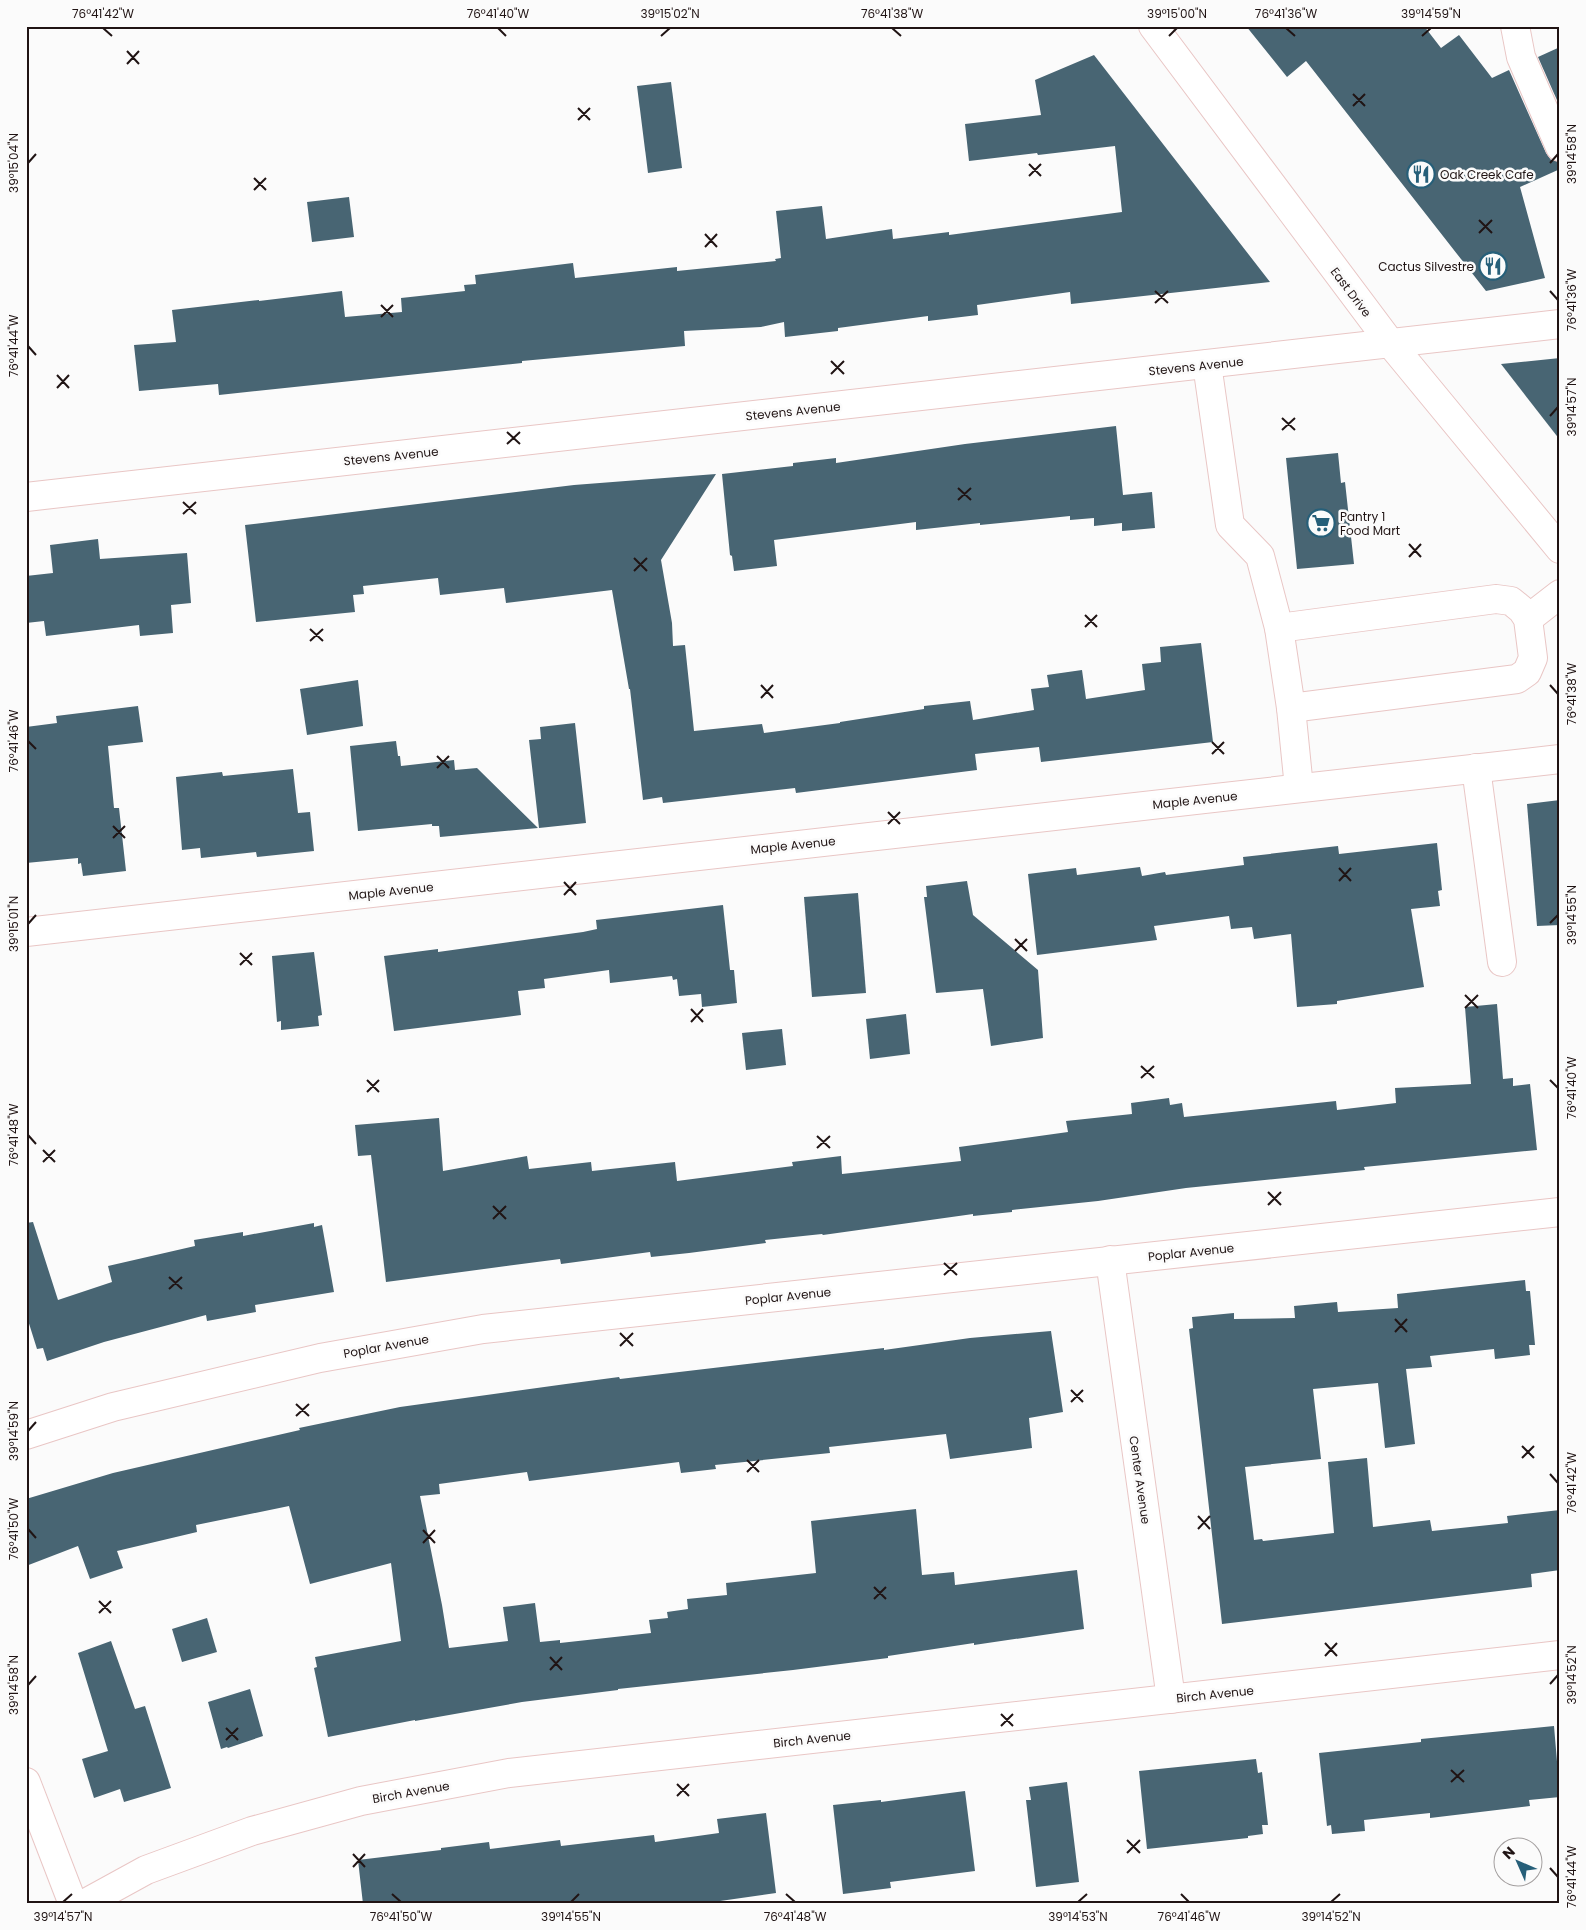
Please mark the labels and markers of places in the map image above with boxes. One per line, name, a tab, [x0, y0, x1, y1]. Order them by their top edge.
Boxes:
restaurant icon: Oak Creek Cafe	[1406, 159, 1436, 189]
place label: Oak Creek Cafe	[1440, 166, 1534, 183]
restaurant icon: Cactus Silvestre	[1478, 251, 1508, 281]
place label: Cactus Silvestre	[1378, 258, 1474, 275]
supermarket icon: Pantry 1 Food Mart	[1306, 508, 1336, 538]
place label: Pantry 1 Food Mart	[1340, 508, 1400, 539]

